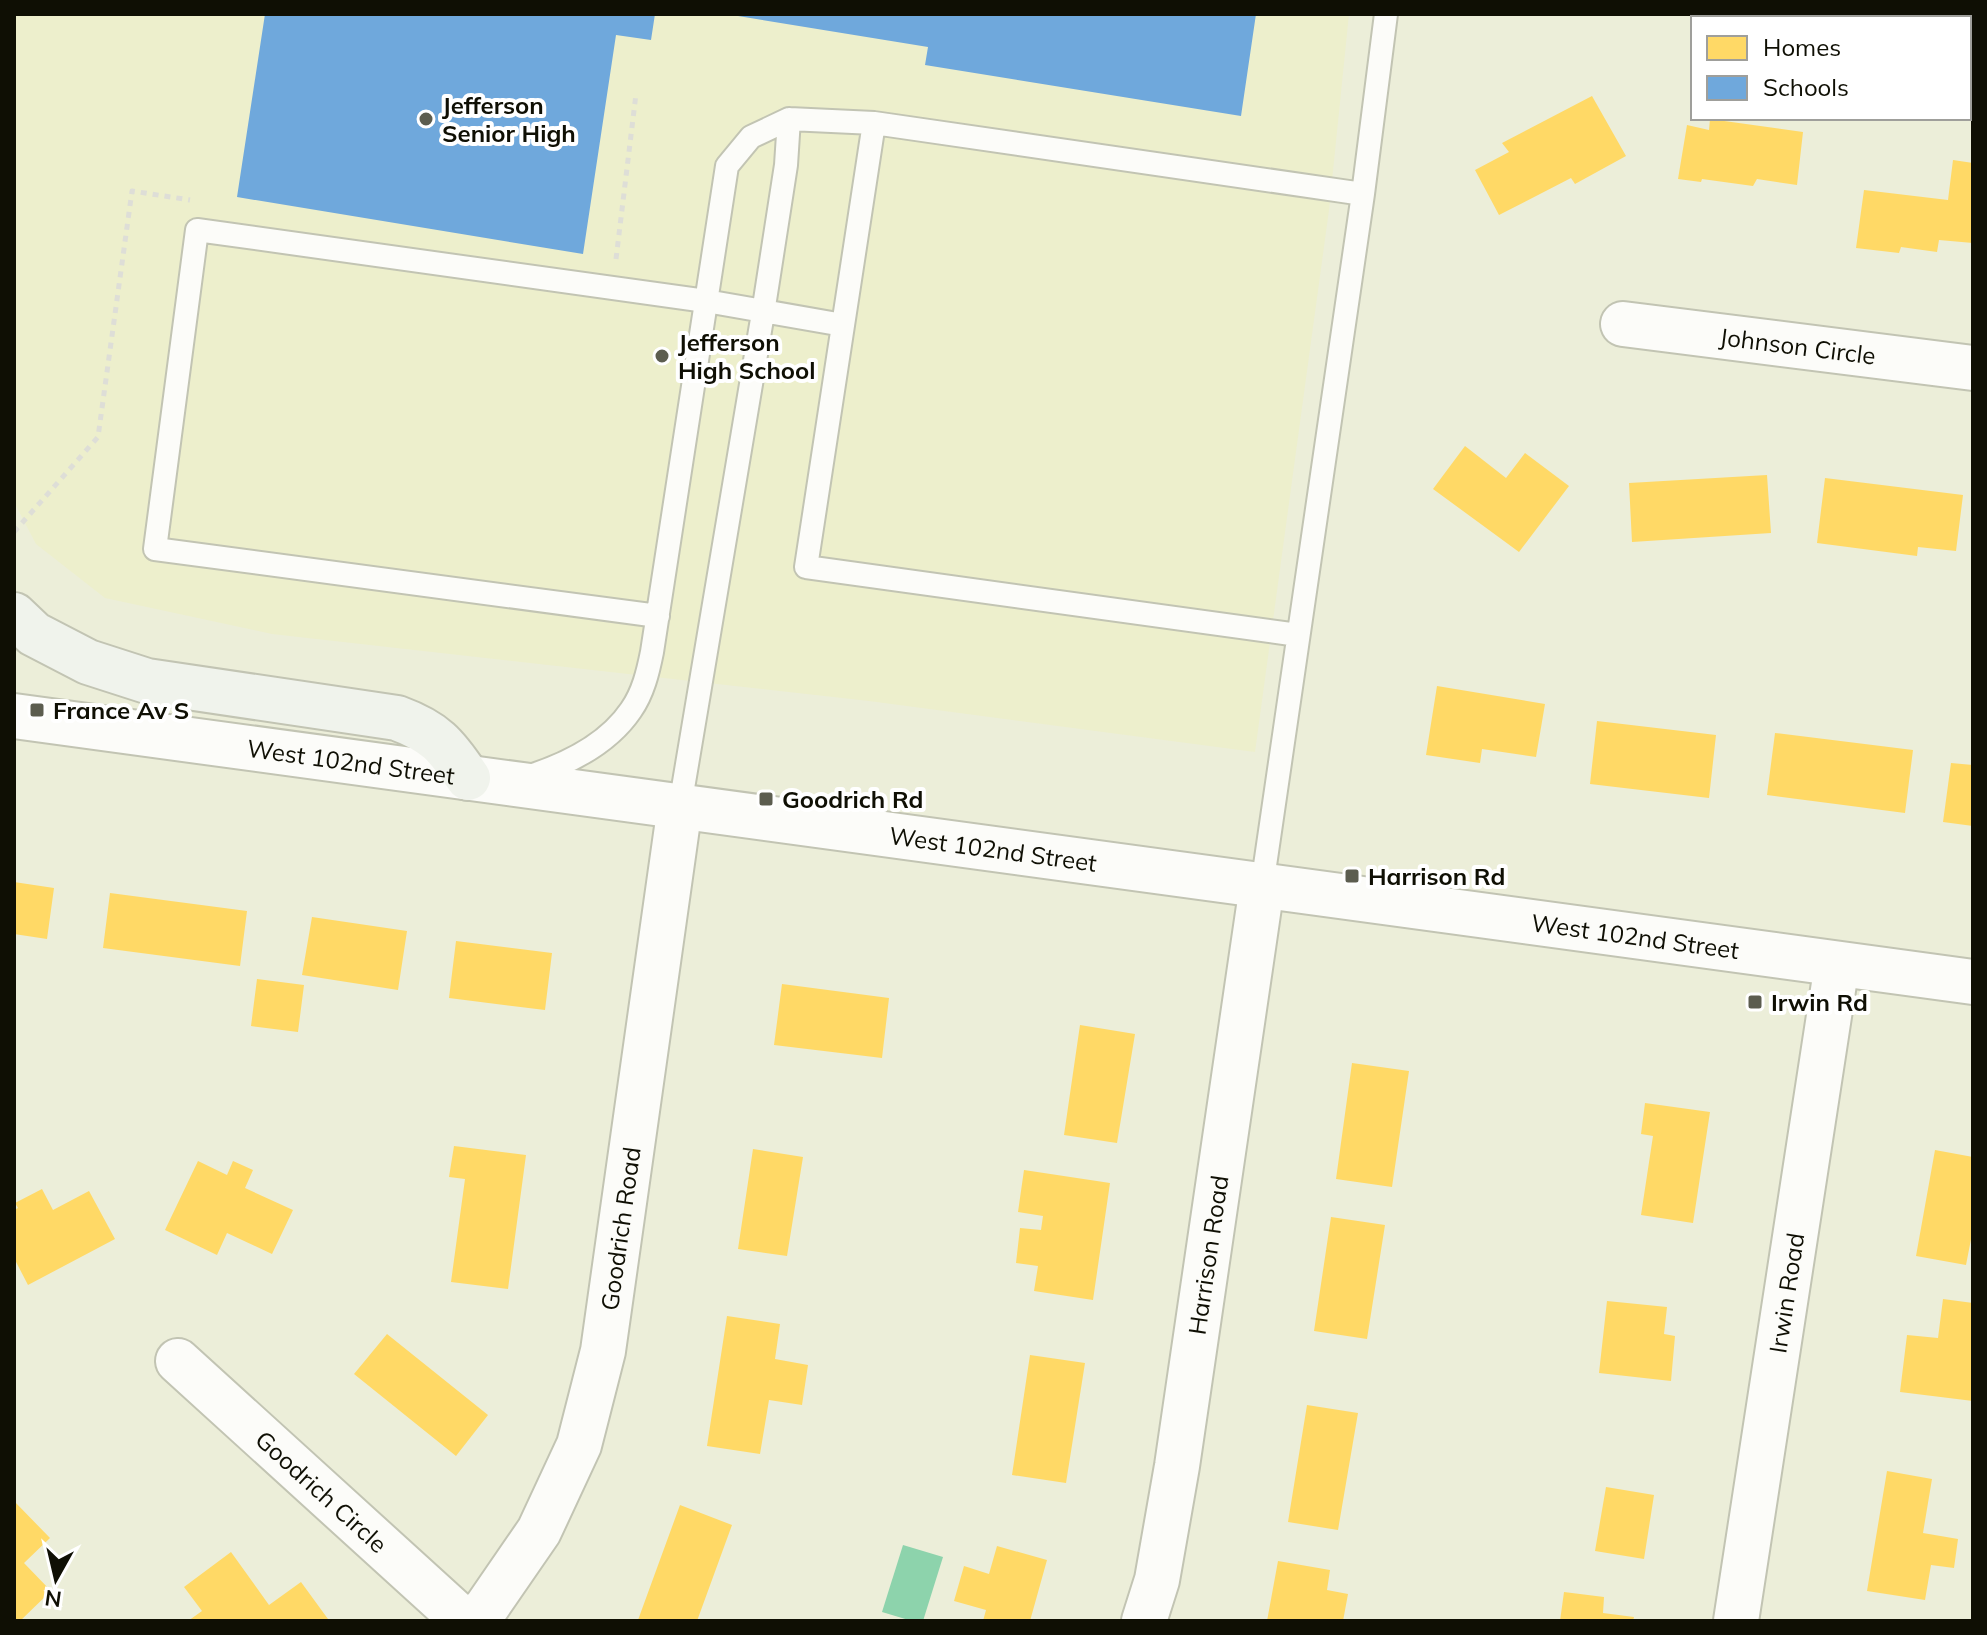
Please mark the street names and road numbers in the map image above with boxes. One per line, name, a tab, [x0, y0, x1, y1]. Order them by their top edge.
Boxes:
street label: Johnson Circle	[1718, 321, 1877, 371]
street label: West 102nd Street	[245, 733, 457, 791]
street label: West 102nd Street	[887, 820, 1099, 878]
street label: West 102nd Street	[1529, 907, 1741, 965]
street label: Goodrich Road	[594, 1145, 647, 1312]
street label: Harrison Road	[1181, 1173, 1234, 1337]
street label: Irwin Road	[1762, 1231, 1810, 1355]
street label: Goodrich Circle	[250, 1424, 394, 1559]

